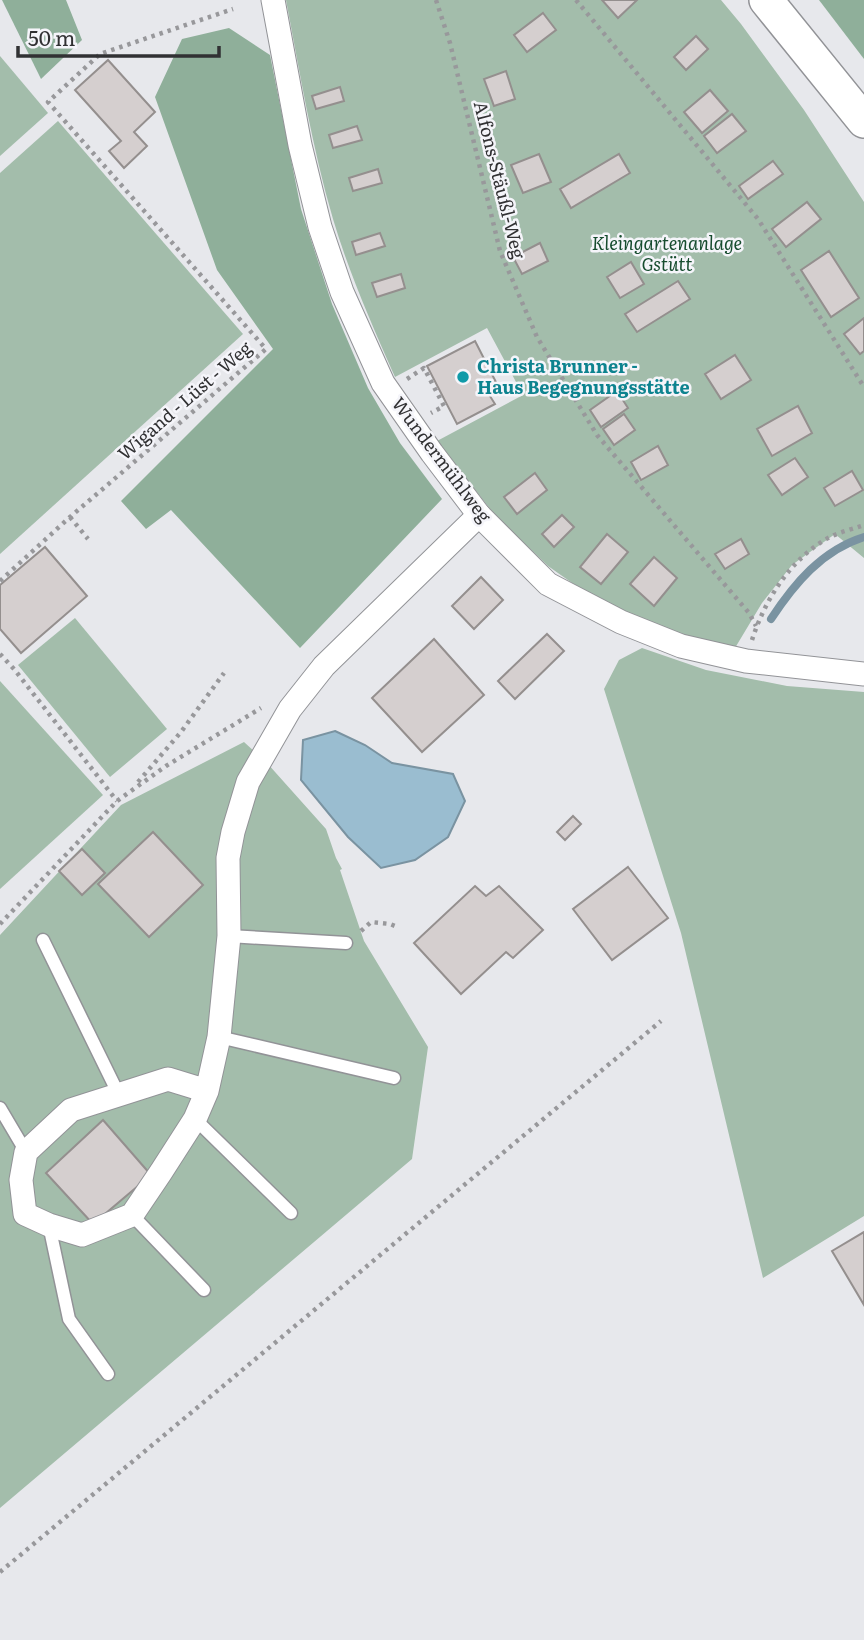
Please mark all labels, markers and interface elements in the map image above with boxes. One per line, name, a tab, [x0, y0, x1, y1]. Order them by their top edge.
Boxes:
scale bar	[18, 14, 219, 58]
text: 50 m	[28, 21, 75, 52]
street label: Alfons-Stäußl-Weg	[468, 98, 533, 262]
park label: Kleingartenanlage Gstütt	[592, 229, 742, 277]
street label: Wigand - Lüst - Weg	[111, 333, 258, 466]
place label: Christa Brunner - Haus Begegnungsstätte	[477, 352, 690, 400]
marker: Christa Brunner - Haus Begegnungsstätte	[455, 369, 471, 385]
street label: Wundermühlweg	[386, 391, 499, 528]

